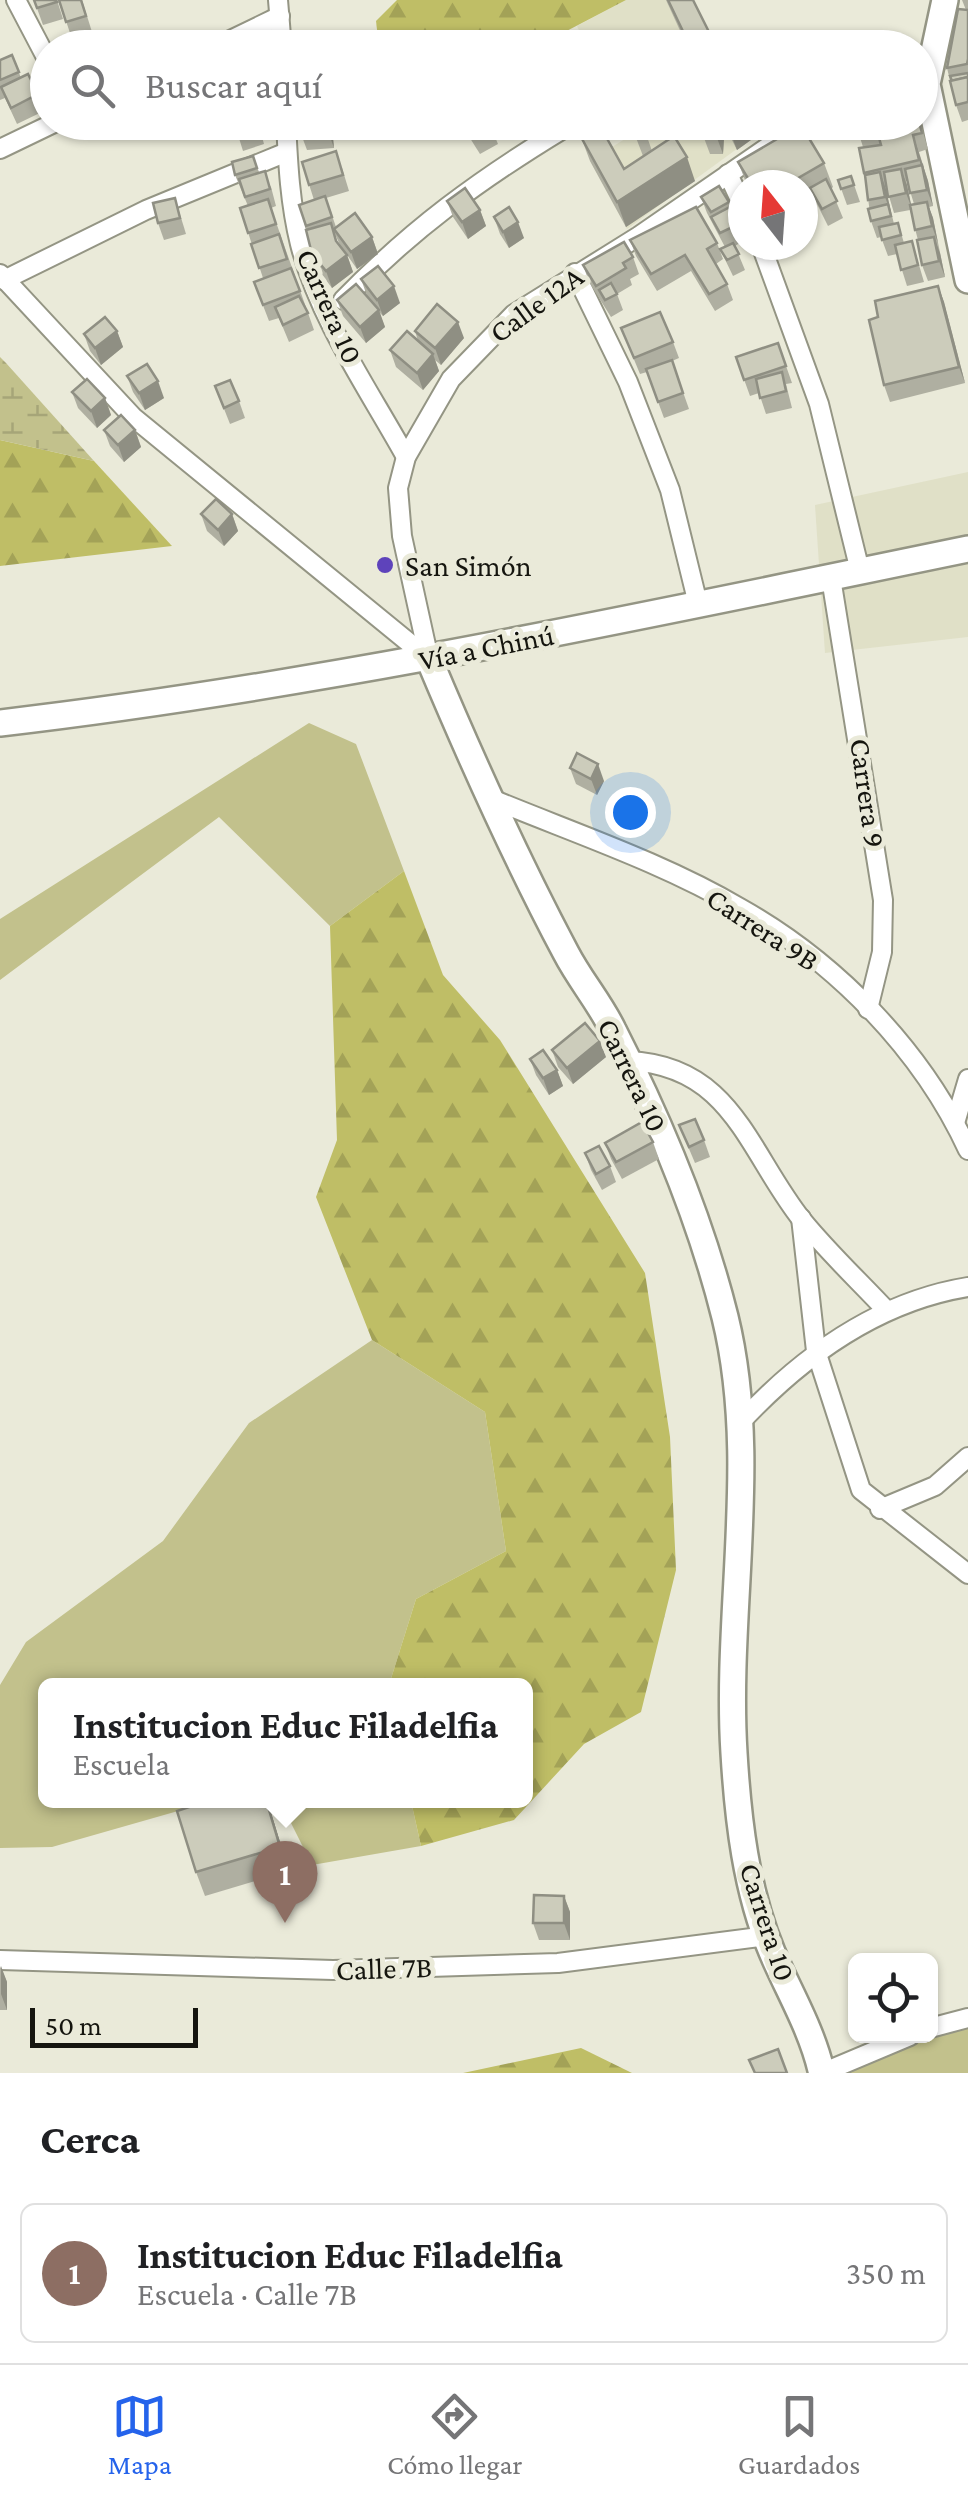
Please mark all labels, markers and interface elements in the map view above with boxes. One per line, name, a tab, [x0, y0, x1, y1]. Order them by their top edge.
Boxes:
search box	[30, 30, 938, 140]
icon: search	[65, 58, 120, 113]
text: Buscar aquí	[145, 64, 322, 106]
north arrow	[728, 170, 818, 260]
street label: Carrera 10	[290, 244, 370, 368]
street label: Calle 12A	[483, 259, 590, 349]
place label: San Simón	[405, 549, 532, 582]
marker: San Simón	[374, 554, 396, 576]
street label: Vía a Chinú	[416, 618, 557, 676]
street label: Carrera 9	[844, 736, 892, 850]
your location	[605, 787, 656, 838]
street label: Carrera 9B	[701, 881, 825, 977]
street label: Carrera 10	[591, 1013, 675, 1137]
popup	[38, 1678, 533, 1808]
text: Institucion Educ Filadelfia	[73, 1704, 498, 1746]
text: Escuela	[73, 1746, 170, 1782]
pin: 1	[252, 1840, 318, 1923]
street label: Carrera 10	[733, 1859, 803, 1985]
street label: Calle 7B	[335, 1950, 433, 1986]
map controls	[848, 1953, 938, 2043]
button: locate	[848, 1953, 938, 2043]
scale bar	[30, 2003, 198, 2048]
text: 50 m	[45, 2010, 102, 2041]
text: Cerca	[40, 2115, 140, 2162]
text: Institucion Educ Filadelfia	[137, 2234, 563, 2276]
text: 1	[69, 2255, 80, 2291]
text: 350 m	[846, 2255, 926, 2291]
text: Escuela · Calle 7B	[137, 2276, 357, 2312]
tab: Mapa	[108, 2389, 172, 2480]
tab: Cómo llegar	[387, 2389, 522, 2480]
tab: Guardados	[738, 2389, 860, 2480]

